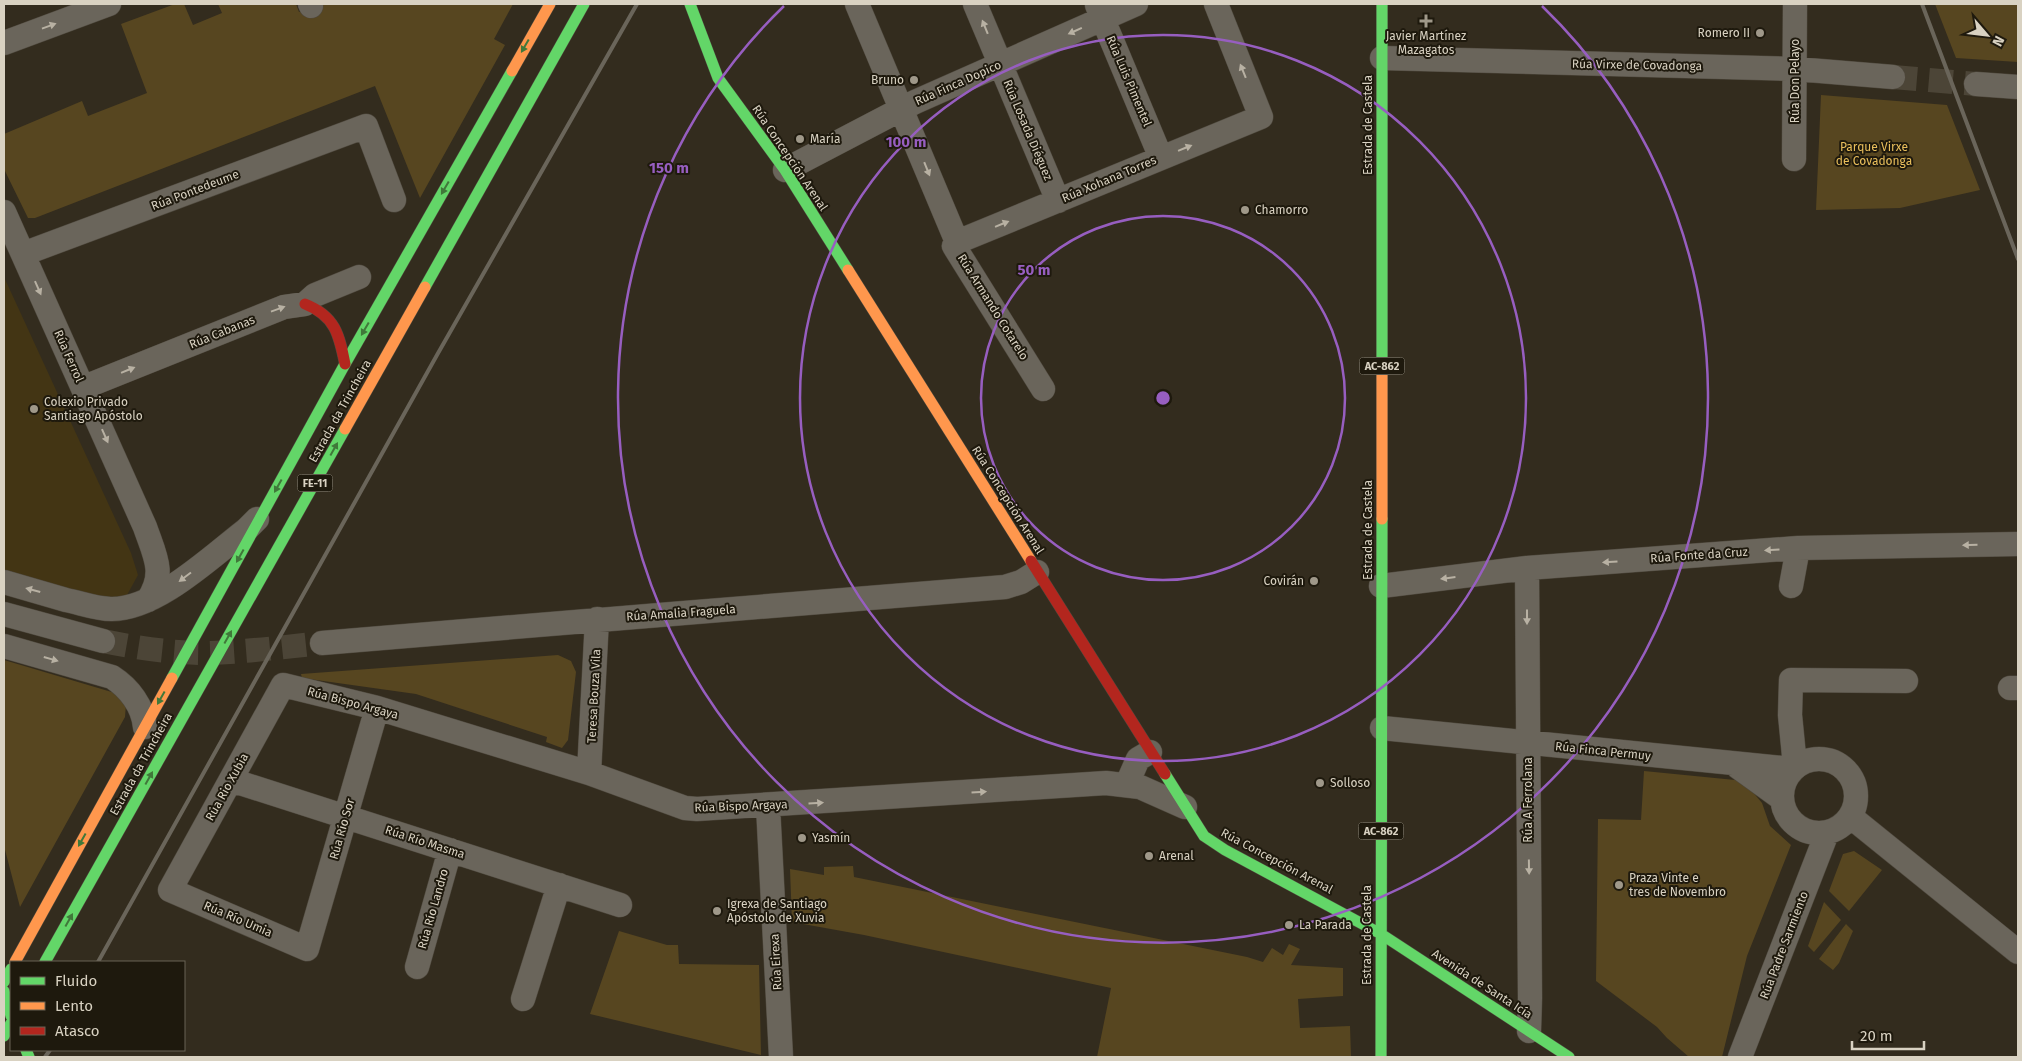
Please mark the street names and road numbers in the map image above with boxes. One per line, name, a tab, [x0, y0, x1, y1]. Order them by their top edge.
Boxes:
street label: Rúa Luis Pimentel	[1104, 33, 1155, 129]
street label: Rúa Don Pelayo	[1788, 39, 1802, 123]
street label: Rúa Virxe de Covadonga	[1572, 57, 1702, 73]
street label: Rúa Finca Dopico	[913, 58, 1003, 108]
street label: Estrada de Castela	[1361, 75, 1375, 175]
street label: Rúa Losada Diéguez	[1000, 78, 1056, 182]
street label: Rúa Concepción Arenal	[749, 102, 831, 214]
street label: Rúa Xohana Torres	[1060, 153, 1159, 205]
street label: Rúa Pontedeume	[149, 167, 241, 213]
street label: Rúa Armando Cotarelo	[955, 251, 1031, 363]
street label: Rúa Cabanas	[187, 312, 257, 352]
street label: Rúa Ferrol	[51, 328, 87, 385]
street label: Estrada da Trincheira	[306, 357, 374, 465]
road number: AC-862	[1360, 358, 1404, 374]
street label: Rúa Concepción Arenal	[969, 443, 1047, 557]
road number: FE-11	[298, 474, 332, 492]
street label: Estrada de Castela	[1361, 480, 1375, 580]
street label: Rúa Fonte da Cruz	[1650, 545, 1748, 565]
street label: Rúa Amalia Fraguela	[626, 602, 736, 624]
street label: Teresa Bouza Vila	[585, 649, 603, 743]
street label: Rúa Bispo Argaya	[306, 684, 400, 722]
street label: Estrada da Trincheira	[107, 710, 175, 818]
street label: Rúa Finca Permuy	[1554, 739, 1652, 763]
street label: Rúa Rio Xubia	[203, 751, 251, 823]
street label: Rúa A Ferrolana	[1521, 757, 1535, 843]
street label: Rúa Río Sor	[327, 796, 358, 861]
street label: Rúa Bispo Argaya	[694, 797, 788, 815]
road number: AC-862	[1358, 822, 1404, 839]
street label: Rúa Río Masma	[383, 823, 467, 861]
street label: Rúa Concepción Arenal	[1219, 826, 1336, 897]
street label: Rúa Río Landro	[415, 867, 451, 951]
street label: Estrada de Castela	[1360, 885, 1374, 985]
street label: Rúa Padre Sarmiento	[1757, 889, 1811, 1001]
street label: Rúa Río Umia	[202, 898, 274, 940]
street label: Rúa Eirexa	[768, 933, 784, 991]
street label: Avenida de Santa Icía	[1429, 946, 1535, 1022]

